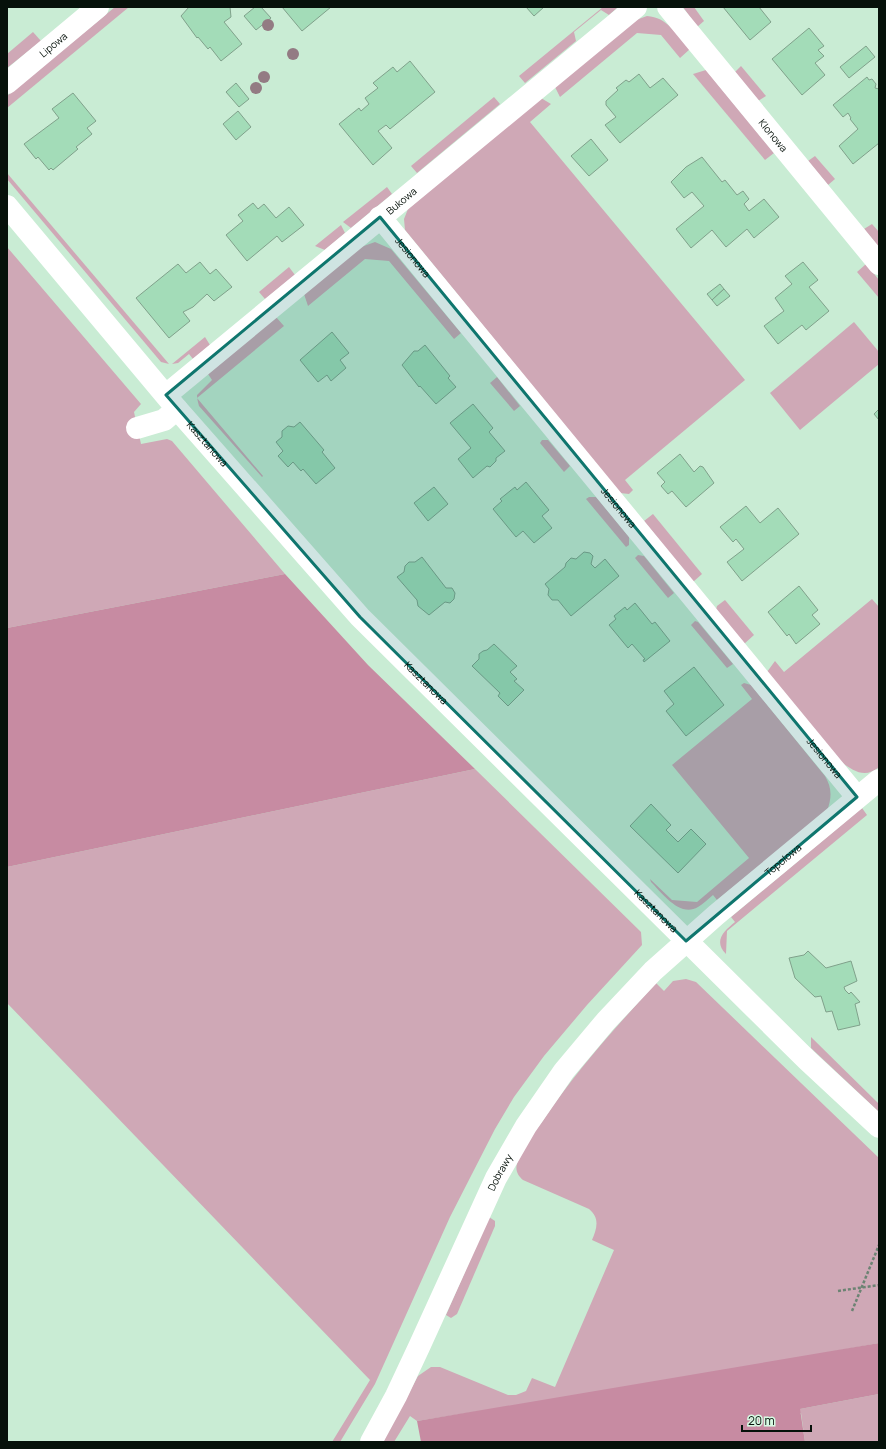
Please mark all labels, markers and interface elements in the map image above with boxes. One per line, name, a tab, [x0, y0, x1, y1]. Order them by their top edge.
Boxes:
street label: Lipowa	[36, 29, 70, 60]
street label: Klonowa	[756, 116, 791, 155]
street label: Bukowa	[383, 184, 419, 218]
street label: Jesionowa	[392, 234, 434, 280]
street label: Kasztanowa	[184, 418, 231, 469]
street label: Jesionowa	[598, 484, 640, 531]
street label: Kasztanowa	[401, 658, 451, 707]
street label: Jesionowa	[804, 734, 845, 781]
street label: Topolowa	[761, 840, 804, 879]
street label: Kasztanowa	[631, 886, 681, 935]
street label: Dobrawy	[484, 1151, 516, 1193]
scale bar	[742, 1407, 811, 1433]
text: 20 m	[748, 1412, 775, 1429]

